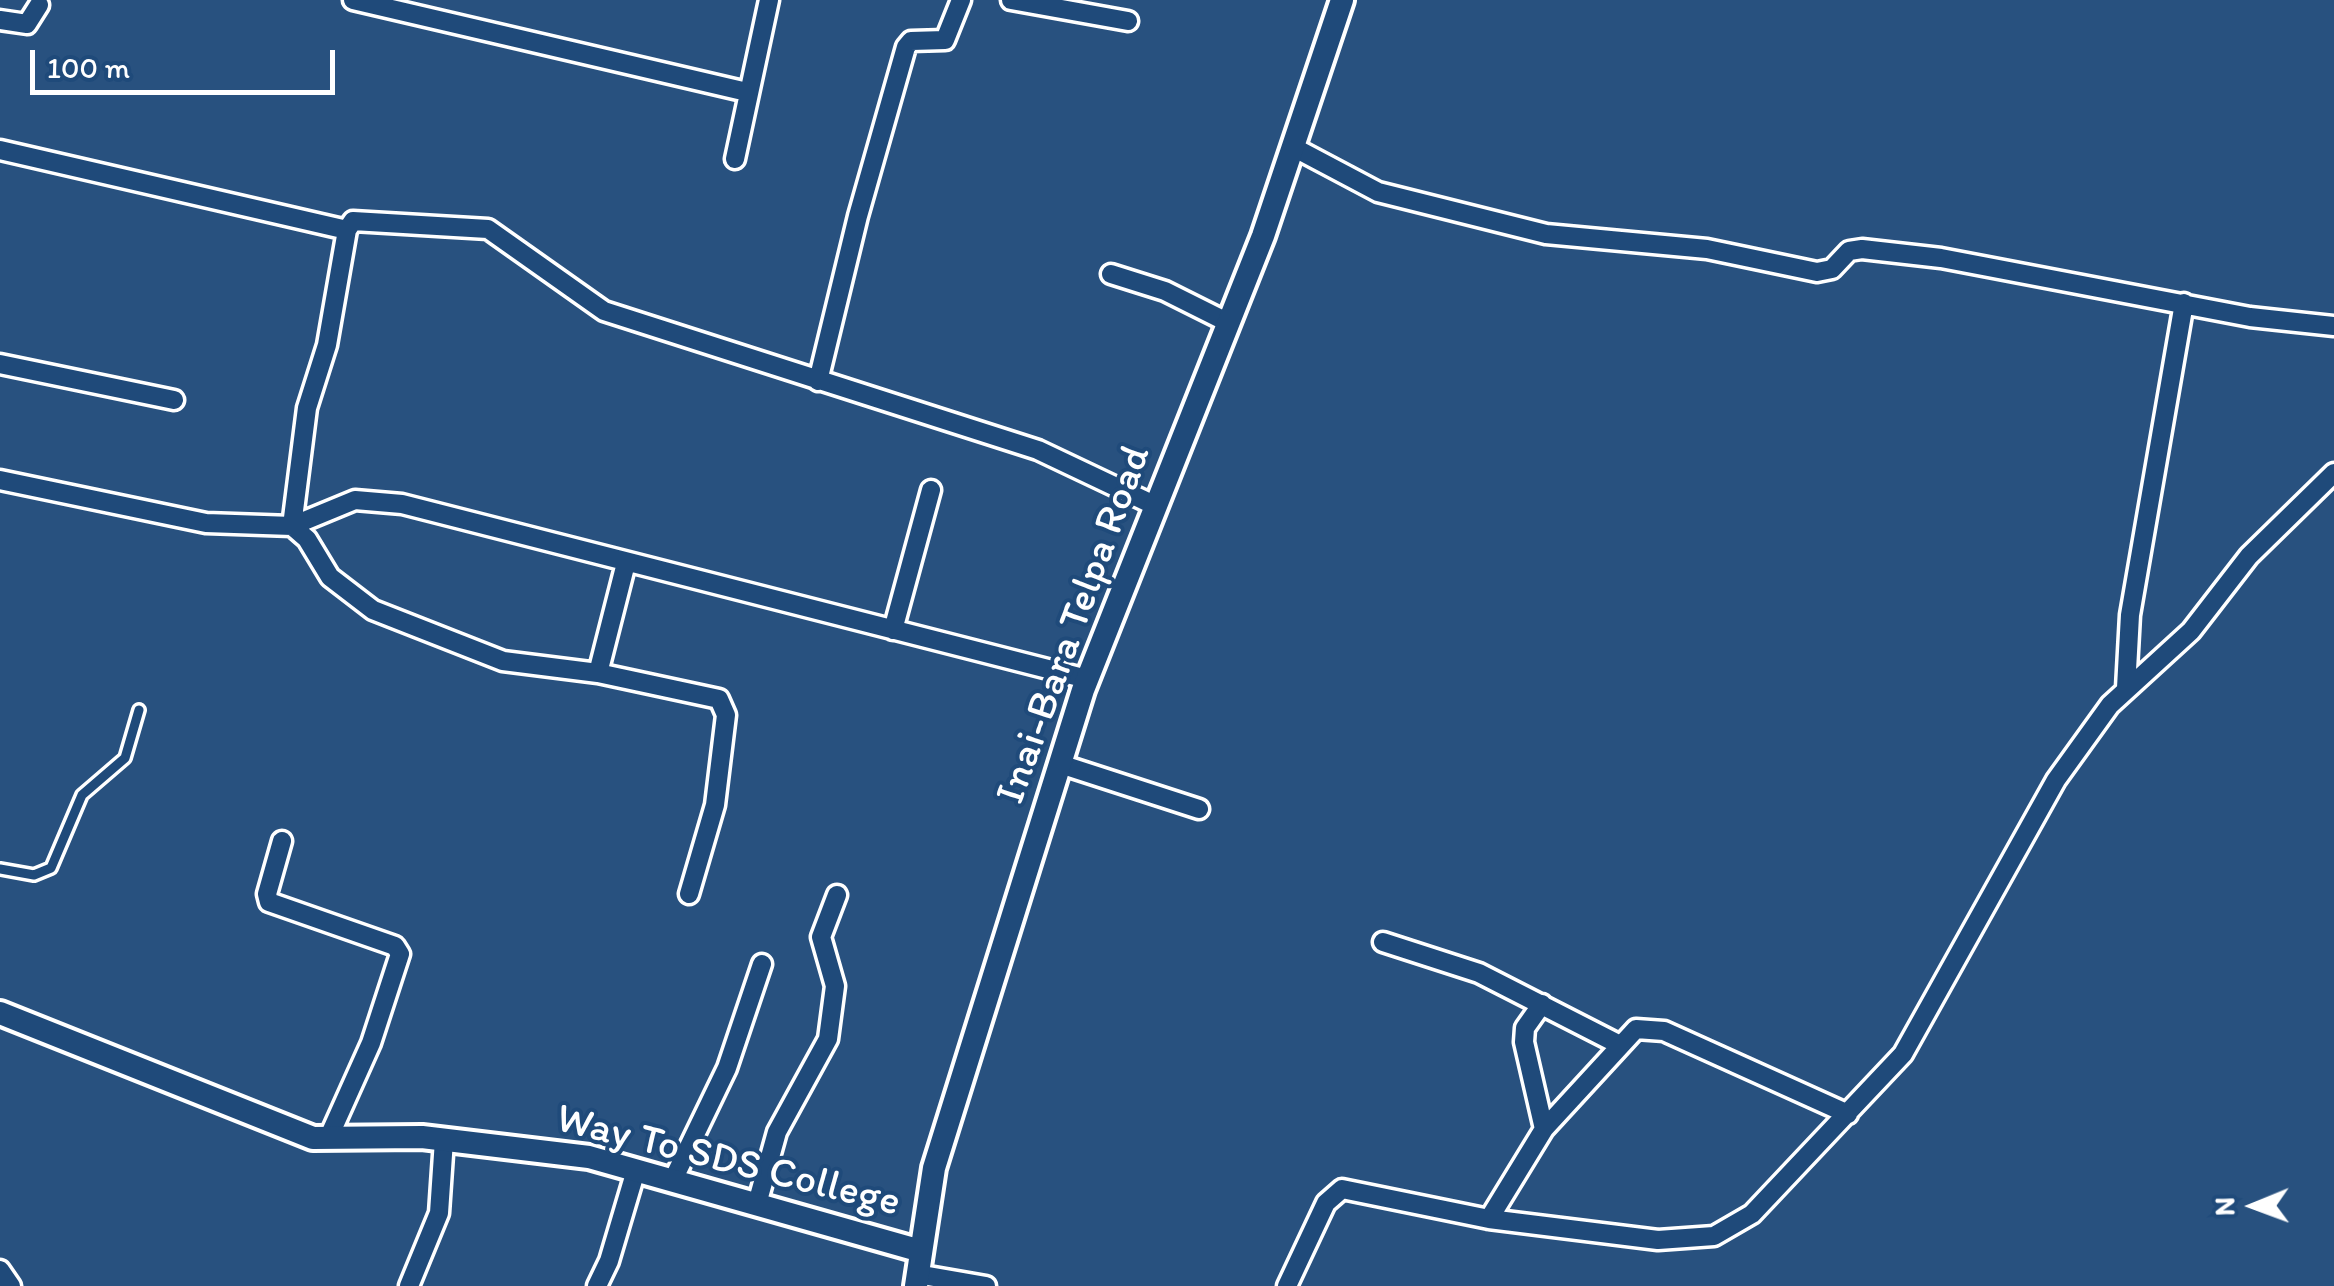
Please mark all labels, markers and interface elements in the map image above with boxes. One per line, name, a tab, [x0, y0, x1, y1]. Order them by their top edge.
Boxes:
scale bar	[35, 30, 340, 92]
text: 100 m	[47, 49, 130, 86]
street label: Inai-Bara Telpa Road	[987, 439, 1163, 811]
street label: Way To SDS College	[551, 1095, 905, 1229]
north arrow	[2204, 1156, 2304, 1256]
text: N	[2207, 1197, 2241, 1216]

